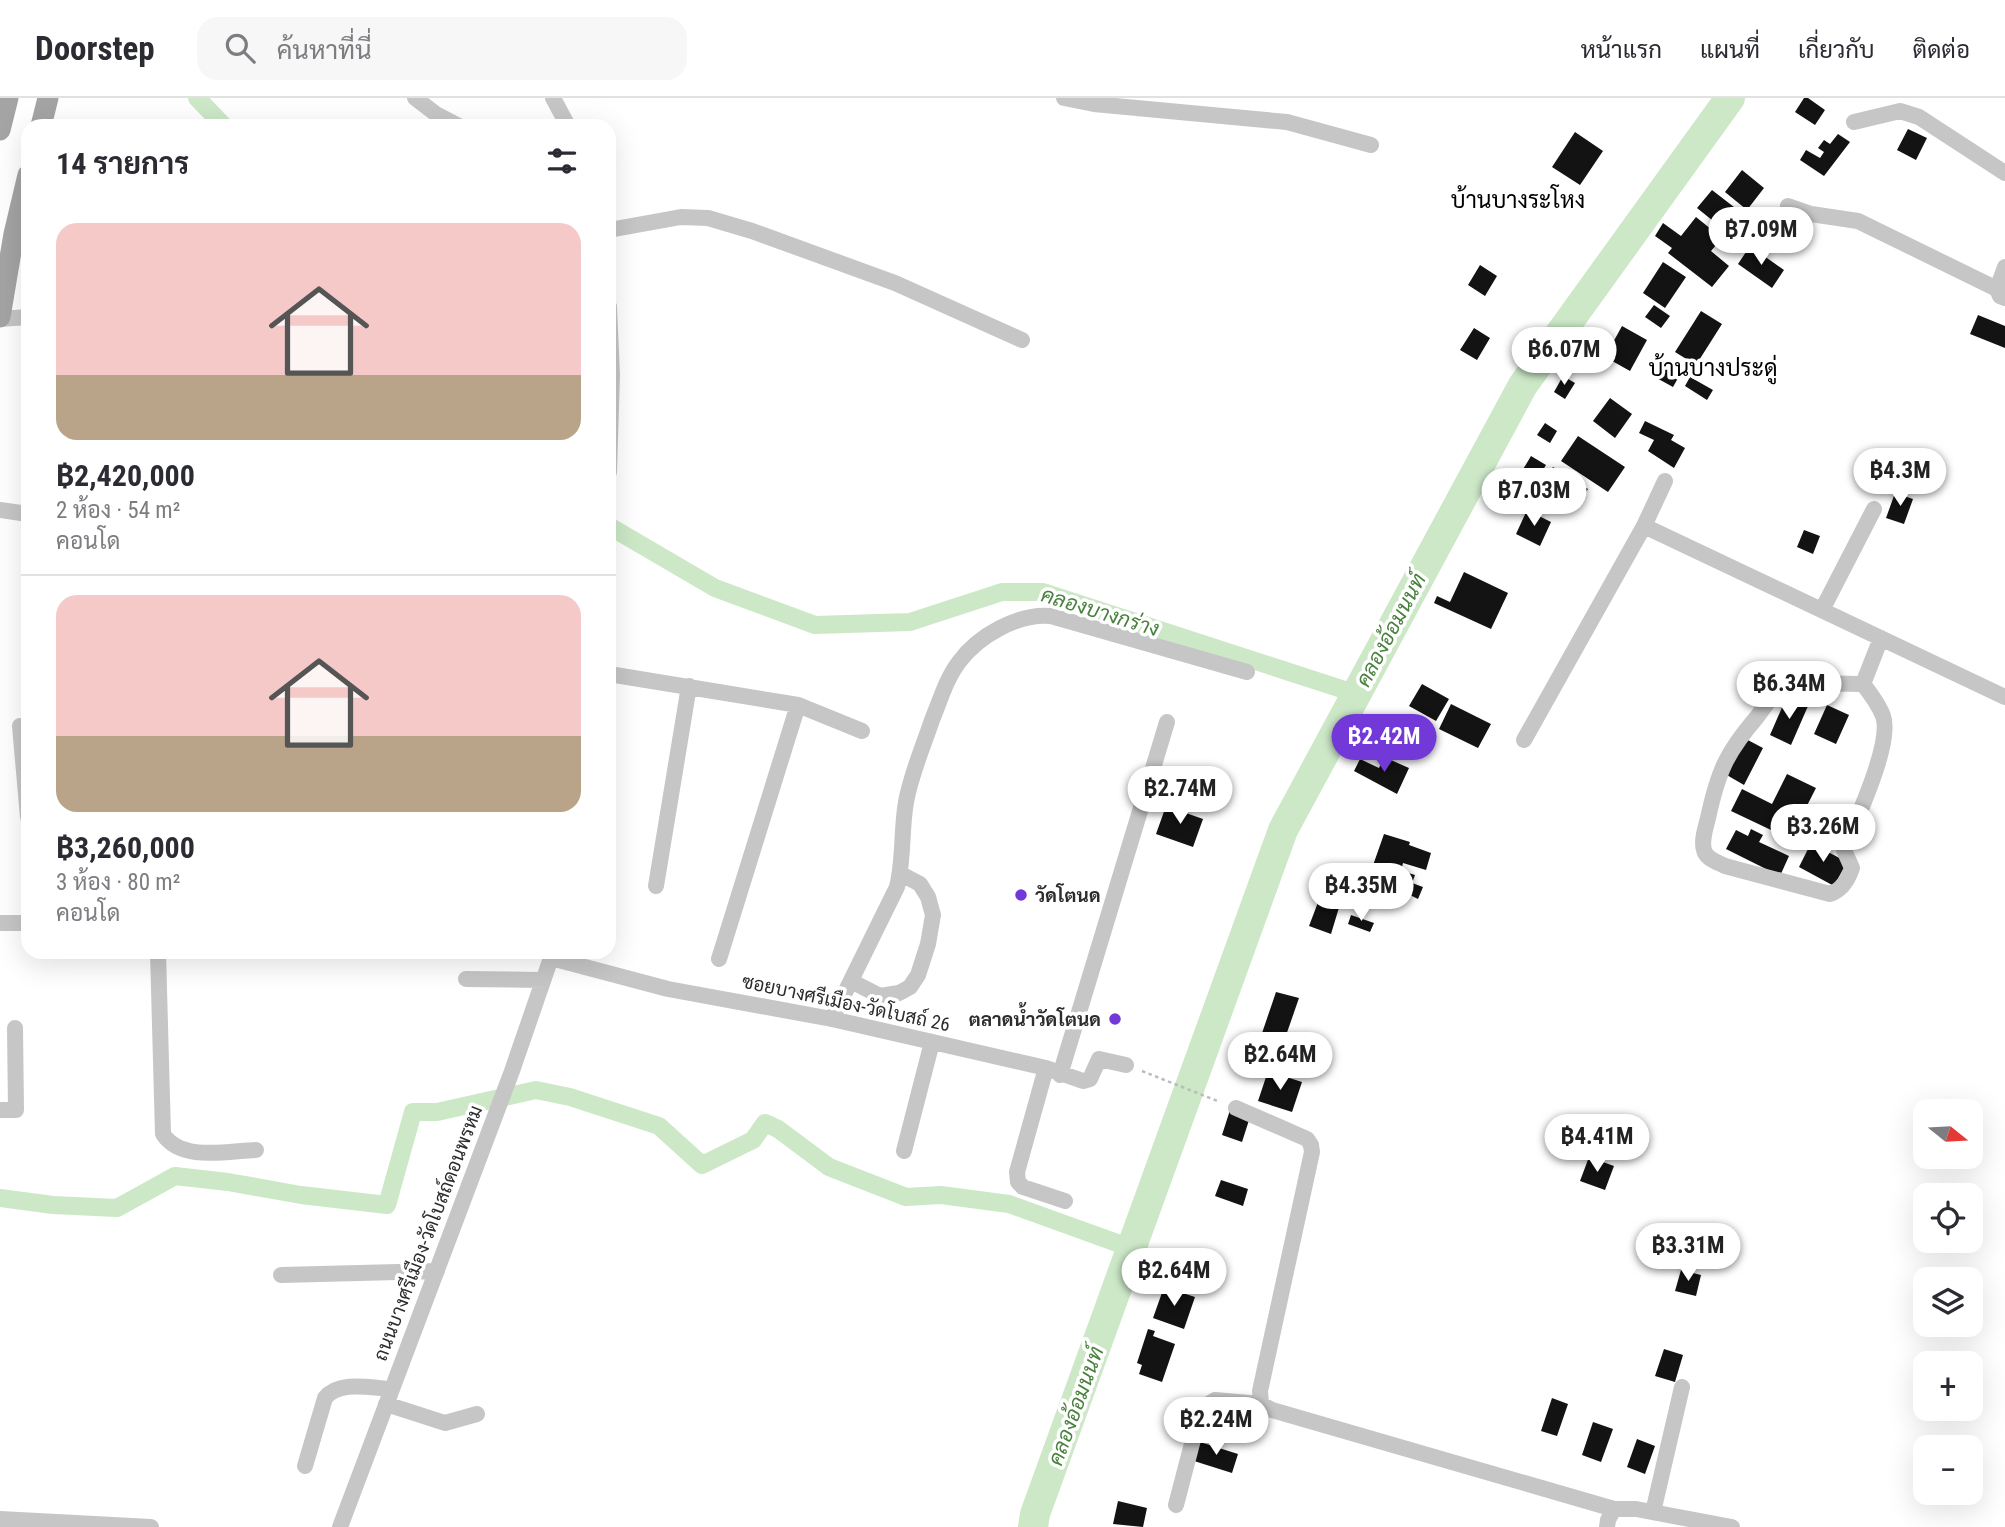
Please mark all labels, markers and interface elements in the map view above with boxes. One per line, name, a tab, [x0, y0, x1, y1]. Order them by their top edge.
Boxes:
search box	[197, 17, 687, 80]
text: Doorstep	[35, 29, 155, 68]
icon: search	[221, 29, 259, 67]
text: ค้นหาที่นี่	[277, 35, 372, 65]
text: หน้าแรก	[1581, 36, 1662, 64]
text: แผนที่	[1700, 36, 1760, 64]
text: เกี่ยวกับ	[1798, 36, 1875, 64]
text: ติดต่อ	[1913, 36, 1970, 64]
icon: filters	[543, 142, 581, 180]
text: 14 รายการ	[56, 146, 189, 181]
district label: บ้านบางระโหง	[1451, 184, 1585, 214]
pin: ฿7.09M	[1704, 208, 1818, 267]
text: ฿7.09M	[1725, 216, 1797, 243]
icon: home	[256, 268, 382, 394]
pin: ฿6.07M	[1507, 328, 1621, 387]
text: ฿6.07M	[1528, 336, 1600, 363]
district label: บ้านบางประดู่	[1648, 353, 1778, 385]
pin: ฿4.3M	[1851, 448, 1949, 508]
text: ฿4.3M	[1869, 457, 1931, 484]
text: ฿2,420,000	[56, 458, 195, 493]
pin: ฿7.03M	[1477, 468, 1591, 528]
text: ฿7.03M	[1498, 477, 1570, 504]
text: 2 ห้อง · 54 m²	[56, 497, 180, 524]
text: คอนโด	[56, 528, 120, 555]
water label: คลองอ้อมนนท์	[1349, 566, 1432, 691]
water label: คลองบางกร่าง	[1038, 583, 1162, 641]
icon: home	[256, 640, 382, 766]
pin: ฿6.34M	[1732, 662, 1846, 721]
text: ฿6.34M	[1753, 670, 1825, 697]
pin: ฿2.42M	[1327, 714, 1441, 774]
text: ฿2.42M	[1348, 723, 1420, 750]
pin: ฿2.74M	[1123, 766, 1237, 826]
text: ฿2.74M	[1144, 775, 1216, 802]
pin: ฿3.26M	[1766, 804, 1880, 864]
text: ฿3.26M	[1787, 813, 1859, 840]
text: ฿3,260,000	[56, 830, 195, 865]
pin: ฿4.35M	[1304, 864, 1418, 923]
text: 3 ห้อง · 80 m²	[56, 869, 180, 896]
text: ฿4.35M	[1325, 872, 1397, 899]
place label: วัดโตนด	[1035, 883, 1101, 907]
marker: วัดโตนด	[1013, 887, 1029, 903]
text: คอนโด	[56, 900, 120, 927]
street label: ซอยบางศรีเมือง-วัดโบสถ์ 26	[740, 969, 952, 1036]
place label: ตลาดน้ำวัดโตนด	[969, 1002, 1101, 1031]
marker: ตลาดน้ำวัดโตนด	[1107, 1011, 1123, 1027]
pin: ฿2.64M	[1223, 1032, 1337, 1092]
text: ฿2.64M	[1244, 1041, 1316, 1068]
north arrow	[1913, 1099, 1983, 1169]
map controls	[1913, 1099, 1983, 1505]
street label: ถนนบางศรีเมือง-วัดโบสถ์ดอนพรหม	[368, 1102, 487, 1364]
pin: ฿4.41M	[1540, 1114, 1654, 1174]
text: ฿4.41M	[1561, 1123, 1633, 1150]
button: locate	[1913, 1183, 1983, 1253]
pin: ฿3.31M	[1631, 1224, 1745, 1283]
text: ฿3.31M	[1652, 1232, 1724, 1259]
pin: ฿2.64M	[1117, 1248, 1231, 1308]
text: ฿2.64M	[1138, 1257, 1210, 1284]
button: layers	[1913, 1267, 1983, 1337]
water label: คลองอ้อมนนท์	[1042, 1340, 1110, 1469]
button: +	[1913, 1351, 1983, 1421]
pin: ฿2.24M	[1159, 1398, 1273, 1457]
text: ฿2.24M	[1180, 1406, 1252, 1433]
button: −	[1913, 1435, 1983, 1505]

